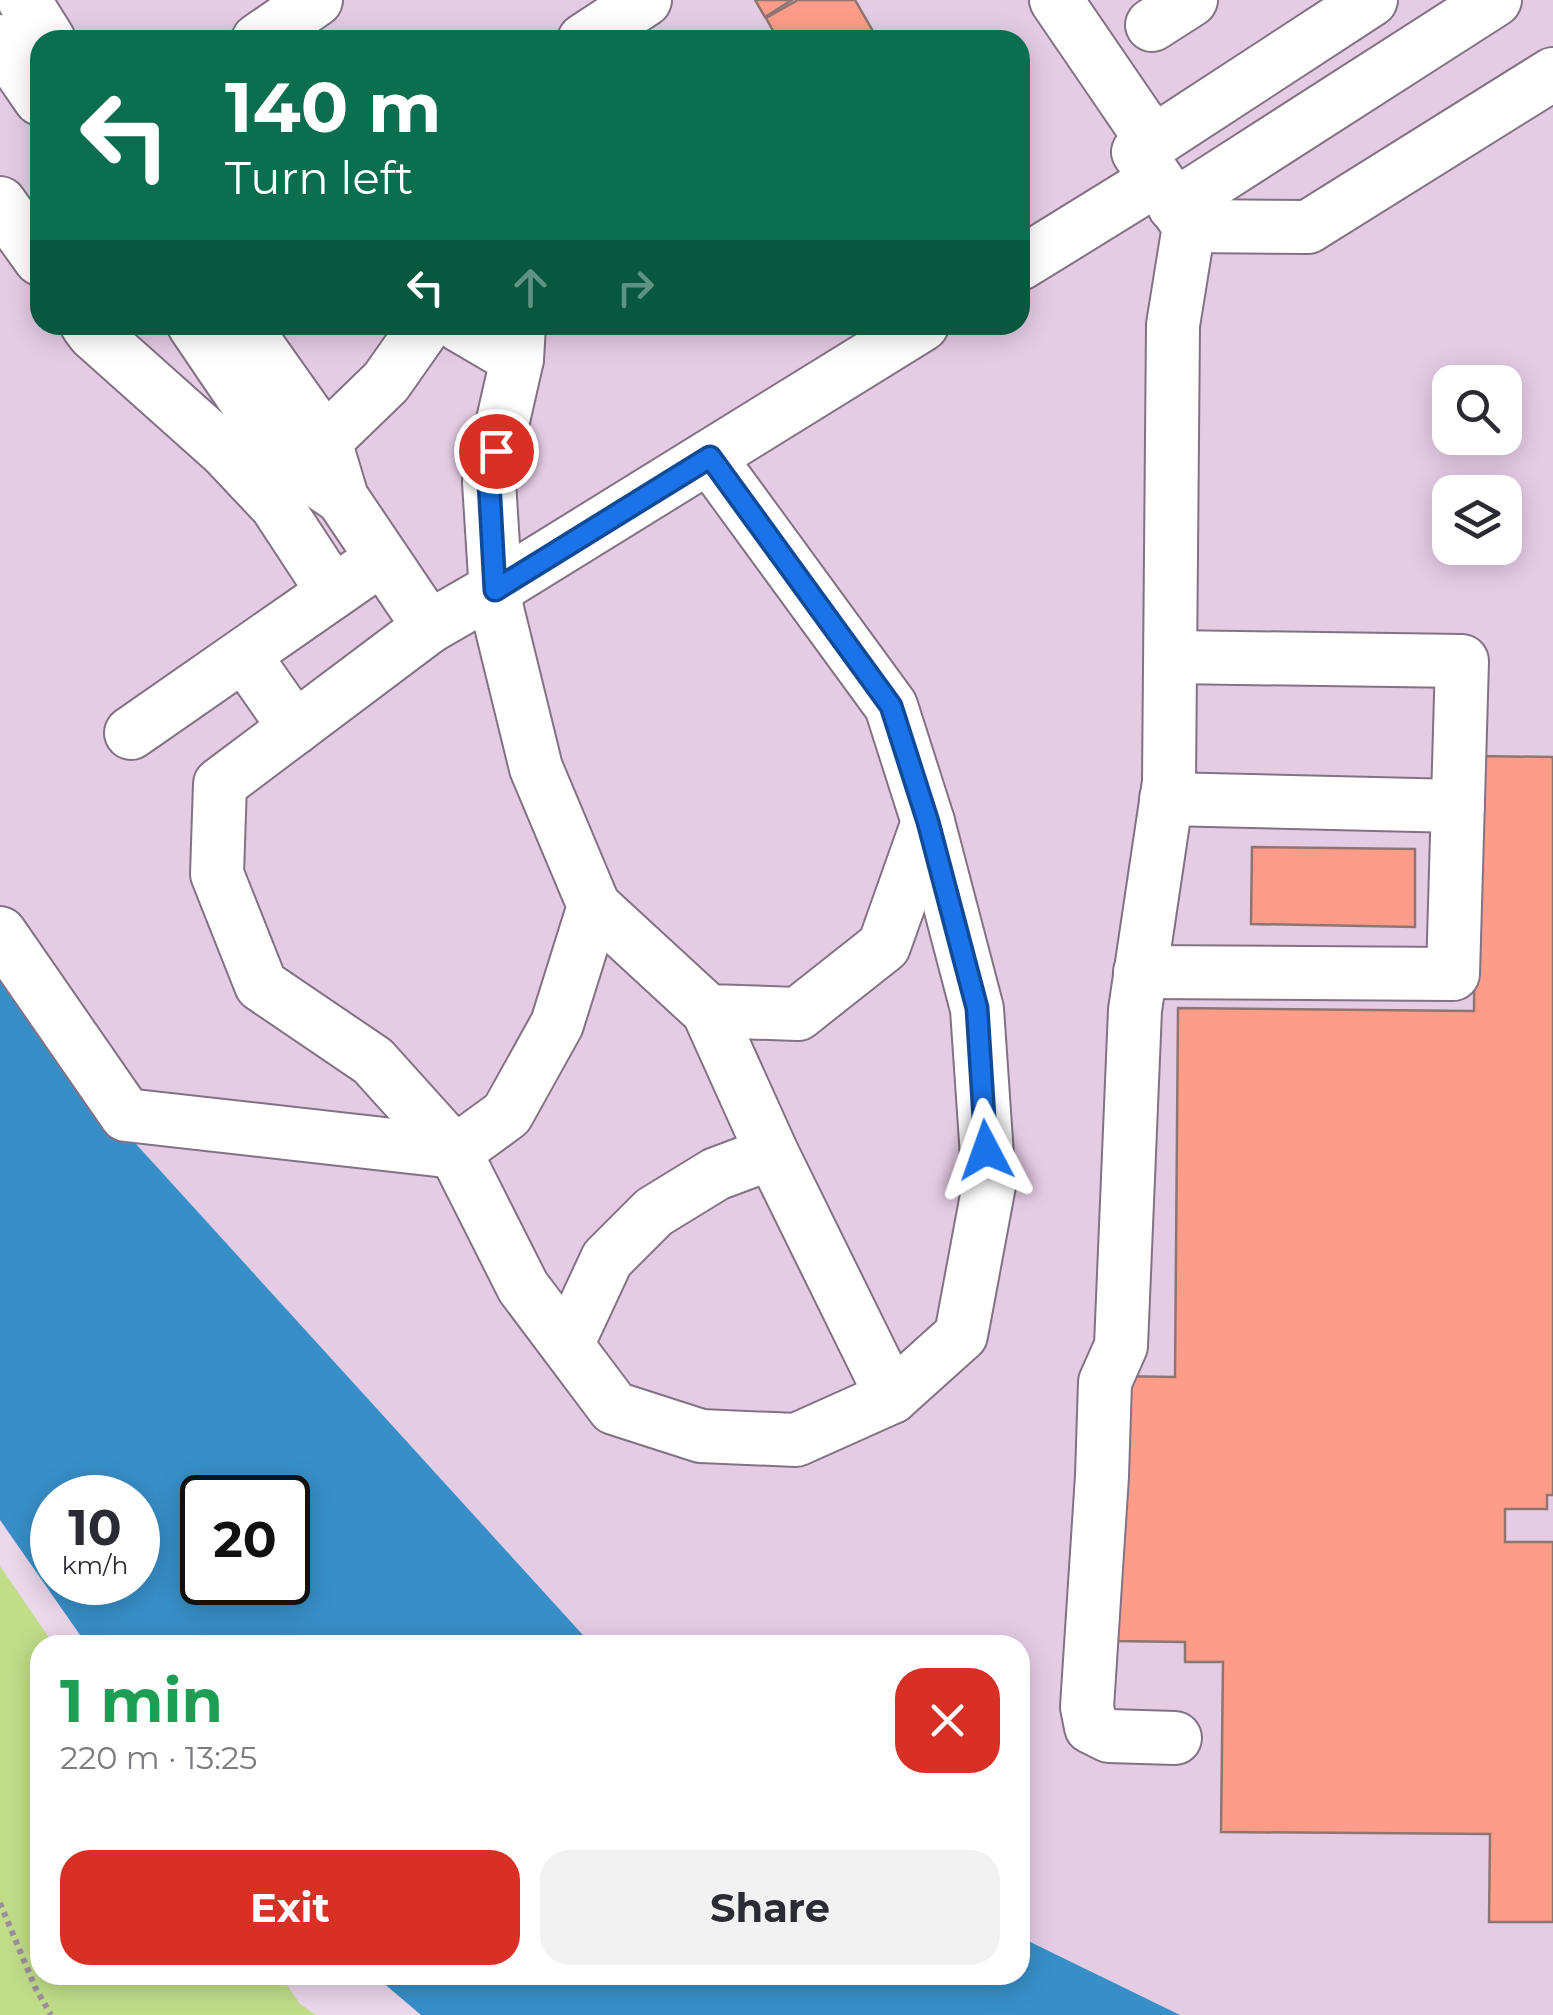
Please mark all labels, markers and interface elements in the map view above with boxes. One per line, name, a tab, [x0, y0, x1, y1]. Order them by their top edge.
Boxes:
text: 140 m	[225, 64, 441, 150]
icon: left	[60, 70, 190, 200]
text: Turn left	[225, 150, 413, 205]
icon: left	[398, 260, 453, 315]
icon: ahead	[503, 260, 558, 315]
icon: right	[608, 260, 663, 315]
map controls	[1432, 365, 1522, 565]
button: search	[1432, 365, 1522, 455]
pin	[454, 409, 539, 494]
icon: arrive	[469, 424, 524, 479]
button: layers	[1432, 475, 1522, 565]
position arrow	[934, 1098, 1038, 1202]
speed limit sign: 20	[180, 1475, 310, 1605]
text: 10	[68, 1497, 122, 1558]
text: km/h	[62, 1550, 128, 1580]
text: 1 min	[60, 1664, 223, 1737]
button: close	[895, 1668, 1000, 1773]
text: 220 m · 13:25	[60, 1738, 257, 1777]
button: Exit	[60, 1850, 520, 1965]
button: Share	[540, 1850, 1000, 1965]

